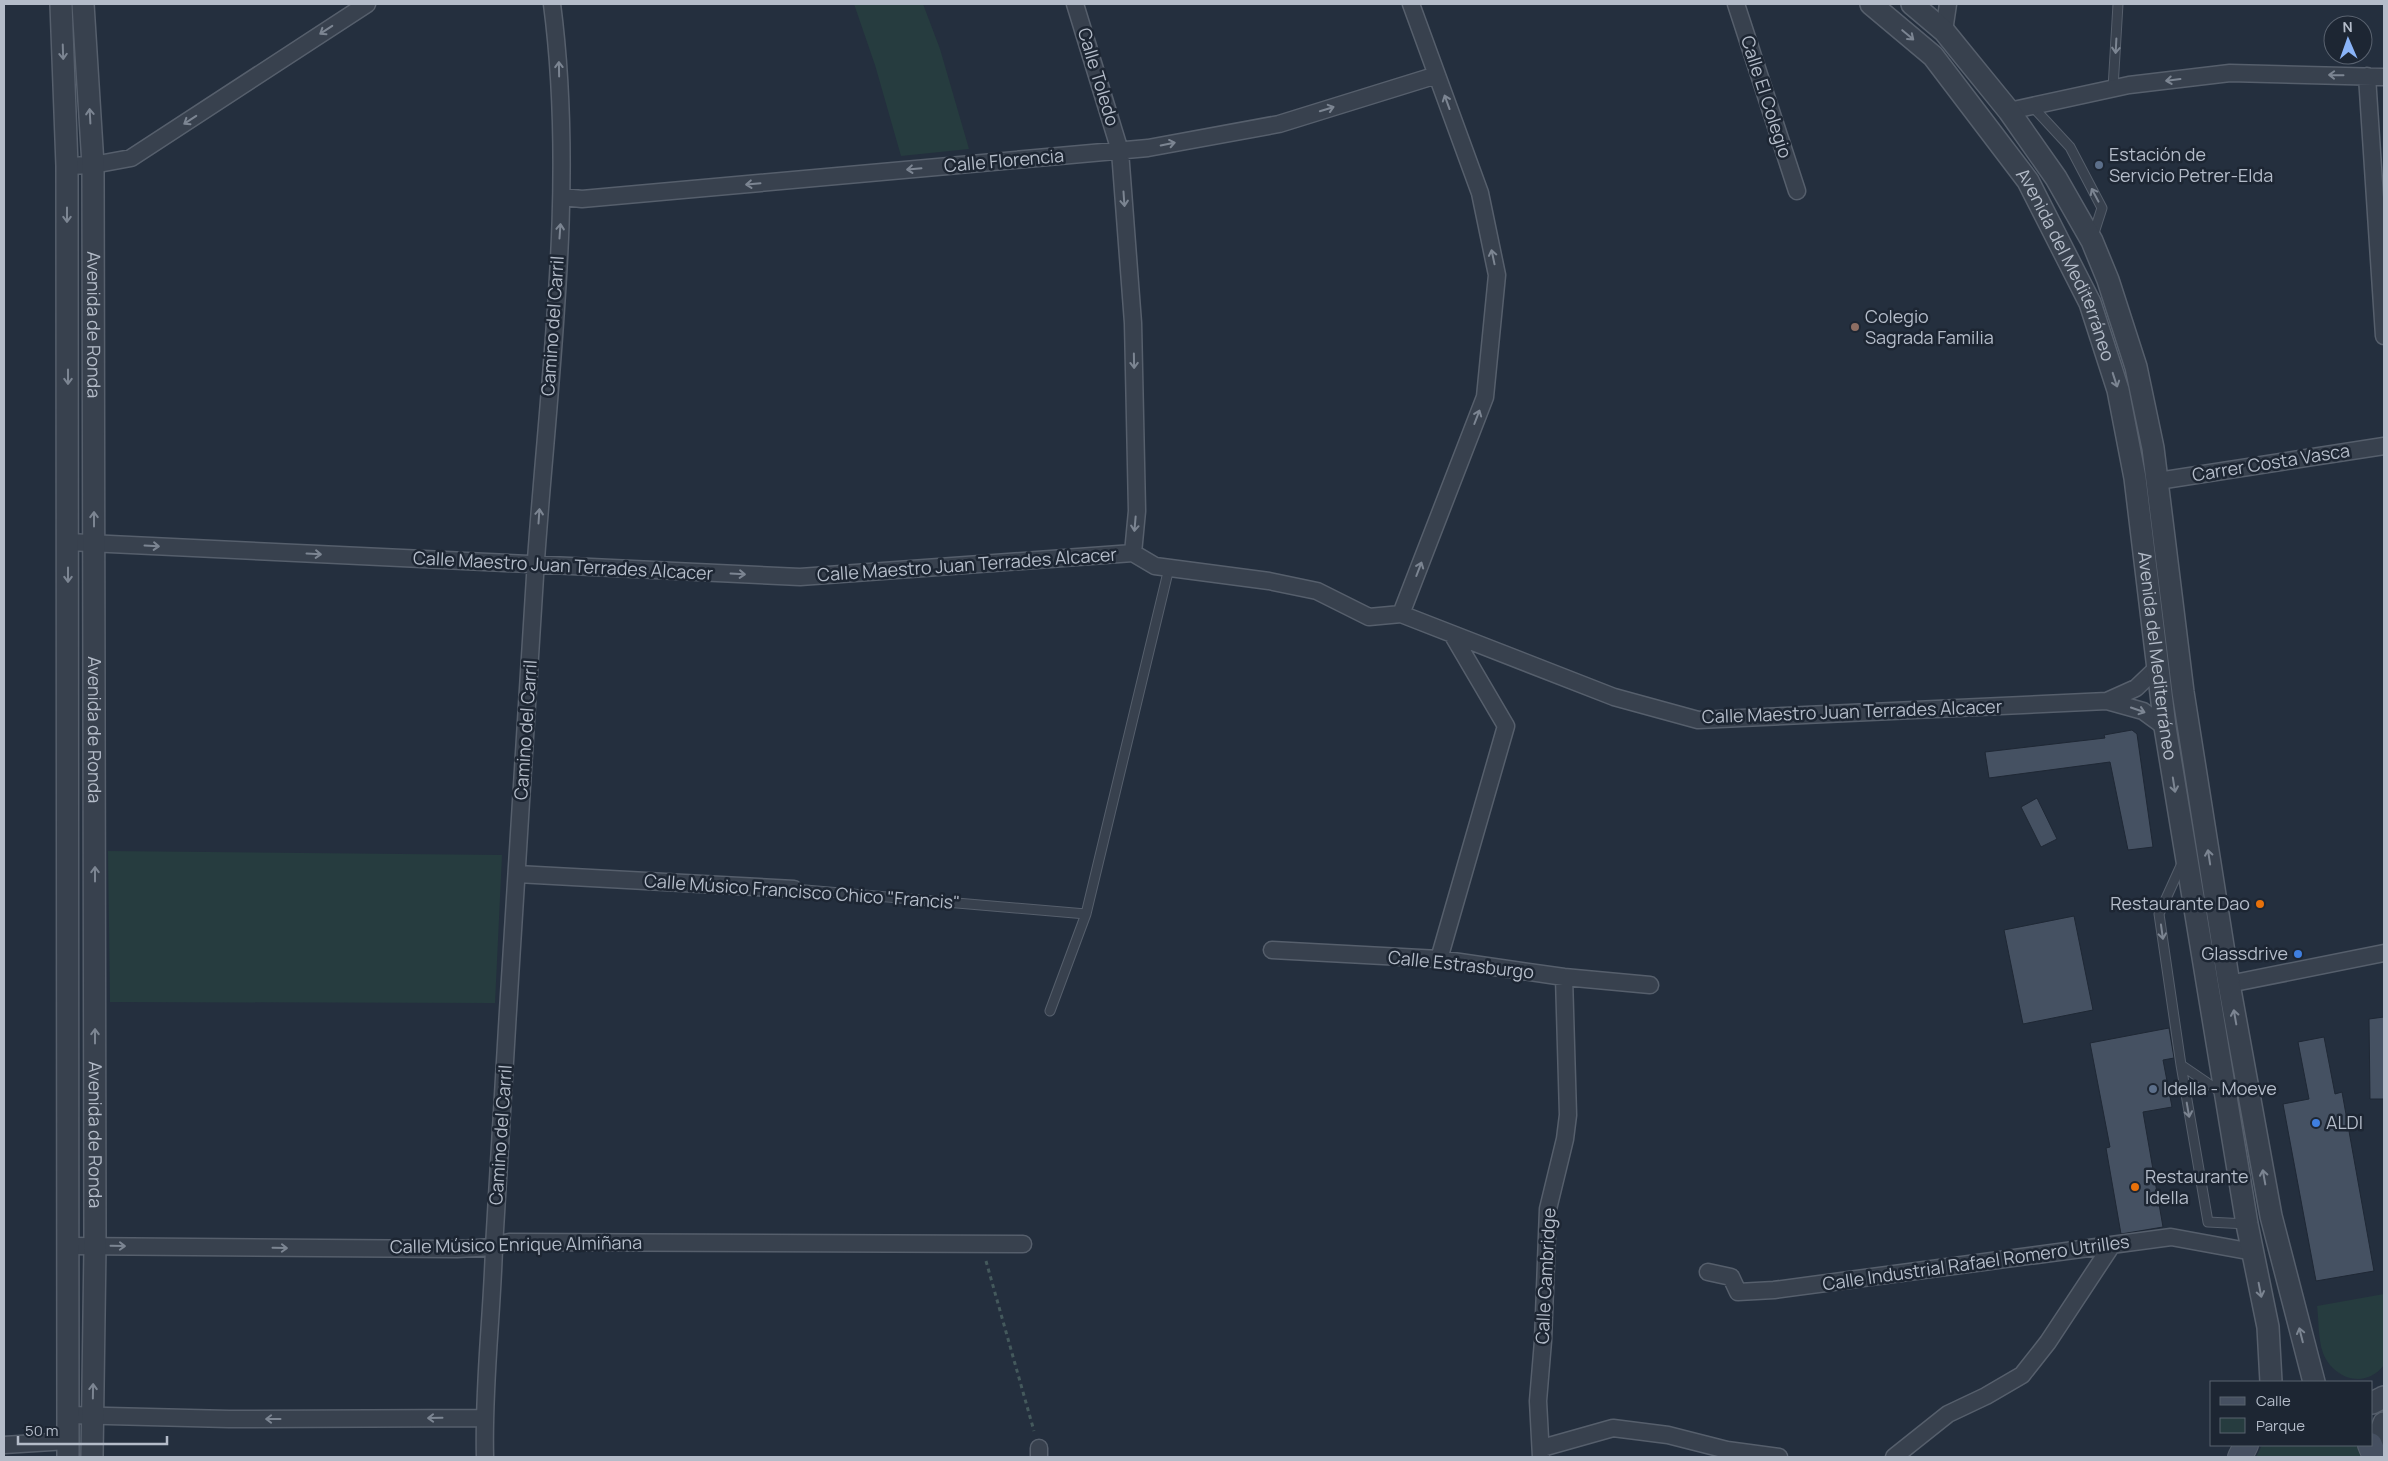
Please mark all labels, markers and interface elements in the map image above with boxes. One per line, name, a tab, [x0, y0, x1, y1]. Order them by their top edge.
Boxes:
north arrow	[2323, 15, 2373, 65]
text: N	[2342, 17, 2353, 36]
one-way arrow	[319, 25, 333, 36]
street label: Calle Toledo	[1073, 25, 1125, 129]
one-way arrow	[1901, 29, 1914, 40]
street label: Calle El Colegio	[1736, 32, 1798, 161]
one-way arrow	[2111, 38, 2120, 54]
one-way arrow	[58, 44, 68, 60]
one-way arrow	[555, 61, 564, 77]
one-way arrow	[2328, 70, 2344, 80]
one-way arrow	[2166, 75, 2182, 85]
one-way arrow	[1442, 95, 1451, 110]
one-way arrow	[1318, 104, 1334, 113]
one-way arrow	[85, 108, 94, 124]
one-way arrow	[183, 114, 197, 125]
one-way arrow	[1160, 139, 1176, 148]
place label: Estación de Servicio Petrer-Elda	[2109, 142, 2273, 187]
street label: Calle Florencia	[943, 143, 1065, 177]
marker: Estación de Servicio Petrer-Elda	[2093, 159, 2105, 171]
street label: Avenida del Mediterráneo	[2011, 163, 2121, 364]
one-way arrow	[907, 164, 923, 174]
one-way arrow	[745, 179, 761, 188]
one-way arrow	[2090, 188, 2100, 203]
one-way arrow	[1119, 191, 1128, 207]
one-way arrow	[62, 206, 72, 223]
one-way arrow	[556, 224, 565, 240]
one-way arrow	[1488, 250, 1498, 266]
street label: Avenida de Ronda	[82, 251, 106, 398]
street label: Camino del Carril	[535, 255, 569, 397]
place label: Colegio Sagrada Familia	[1865, 304, 1994, 349]
marker: Colegio Sagrada Familia	[1849, 321, 1861, 333]
one-way arrow	[1129, 353, 1139, 369]
one-way arrow	[63, 369, 73, 385]
one-way arrow	[2110, 372, 2120, 388]
one-way arrow	[1473, 410, 1482, 425]
street label: Carrer Costa Vasca	[2190, 438, 2351, 486]
one-way arrow	[535, 508, 544, 524]
one-way arrow	[89, 511, 99, 527]
one-way arrow	[1131, 516, 1140, 532]
one-way arrow	[143, 542, 159, 551]
street label: Calle Maestro Juan Terrades Alcacer	[816, 542, 1118, 586]
street label: Calle Maestro Juan Terrades Alcacer	[412, 545, 714, 585]
one-way arrow	[306, 549, 322, 558]
street label: Avenida del Mediterráneo	[2133, 550, 2183, 762]
one-way arrow	[1414, 562, 1424, 577]
one-way arrow	[63, 566, 73, 583]
one-way arrow	[730, 570, 746, 579]
street label: Avenida de Ronda	[83, 656, 107, 803]
street label: Camino del Carril	[508, 659, 542, 801]
street label: Calle Maestro Juan Terrades Alcacer	[1701, 694, 2003, 728]
one-way arrow	[2130, 706, 2145, 715]
one-way arrow	[2170, 776, 2180, 792]
one-way arrow	[2203, 849, 2213, 865]
one-way arrow	[90, 866, 100, 882]
street label: Calle Músico Francisco Chico "Francis"	[643, 868, 961, 914]
place label: Restaurante Dao	[2110, 891, 2250, 915]
marker: Restaurante Dao	[2254, 898, 2266, 910]
one-way arrow	[2157, 923, 2167, 939]
place label: Glassdrive	[2202, 941, 2288, 965]
street label: Calle Estrasburgo	[1387, 944, 1535, 984]
marker: Glassdrive	[2292, 948, 2304, 960]
one-way arrow	[2229, 1010, 2239, 1026]
one-way arrow	[90, 1028, 100, 1044]
street label: Avenida de Ronda	[84, 1061, 108, 1208]
street label: Camino del Carril	[483, 1064, 517, 1206]
place label: Idella - Moeve	[2163, 1076, 2277, 1100]
marker: Idella - Moeve	[2147, 1083, 2159, 1095]
one-way arrow	[2184, 1101, 2194, 1117]
place label: ALDI	[2326, 1110, 2363, 1134]
marker: ALDI	[2310, 1117, 2322, 1129]
place label: Restaurante Idella	[2145, 1164, 2248, 1209]
one-way arrow	[2258, 1170, 2268, 1186]
marker: Restaurante Idella	[2129, 1181, 2141, 1193]
street label: Calle Cambridge	[1529, 1207, 1561, 1345]
street label: Calle Industrial Rafael Romero Utrilles	[1821, 1229, 2131, 1295]
street label: Calle Músico Enrique Almiñana	[390, 1230, 642, 1258]
one-way arrow	[109, 1241, 125, 1251]
one-way arrow	[272, 1243, 288, 1253]
one-way arrow	[2256, 1282, 2266, 1298]
one-way arrow	[2296, 1328, 2305, 1344]
legend	[2210, 1381, 2373, 1446]
one-way arrow	[88, 1383, 98, 1400]
text: Calle	[2256, 1390, 2291, 1411]
one-way arrow	[427, 1413, 444, 1423]
scale bar	[18, 1414, 166, 1446]
one-way arrow	[265, 1414, 281, 1424]
text: Parque	[2256, 1415, 2305, 1436]
text: 50 m	[25, 1420, 59, 1441]

